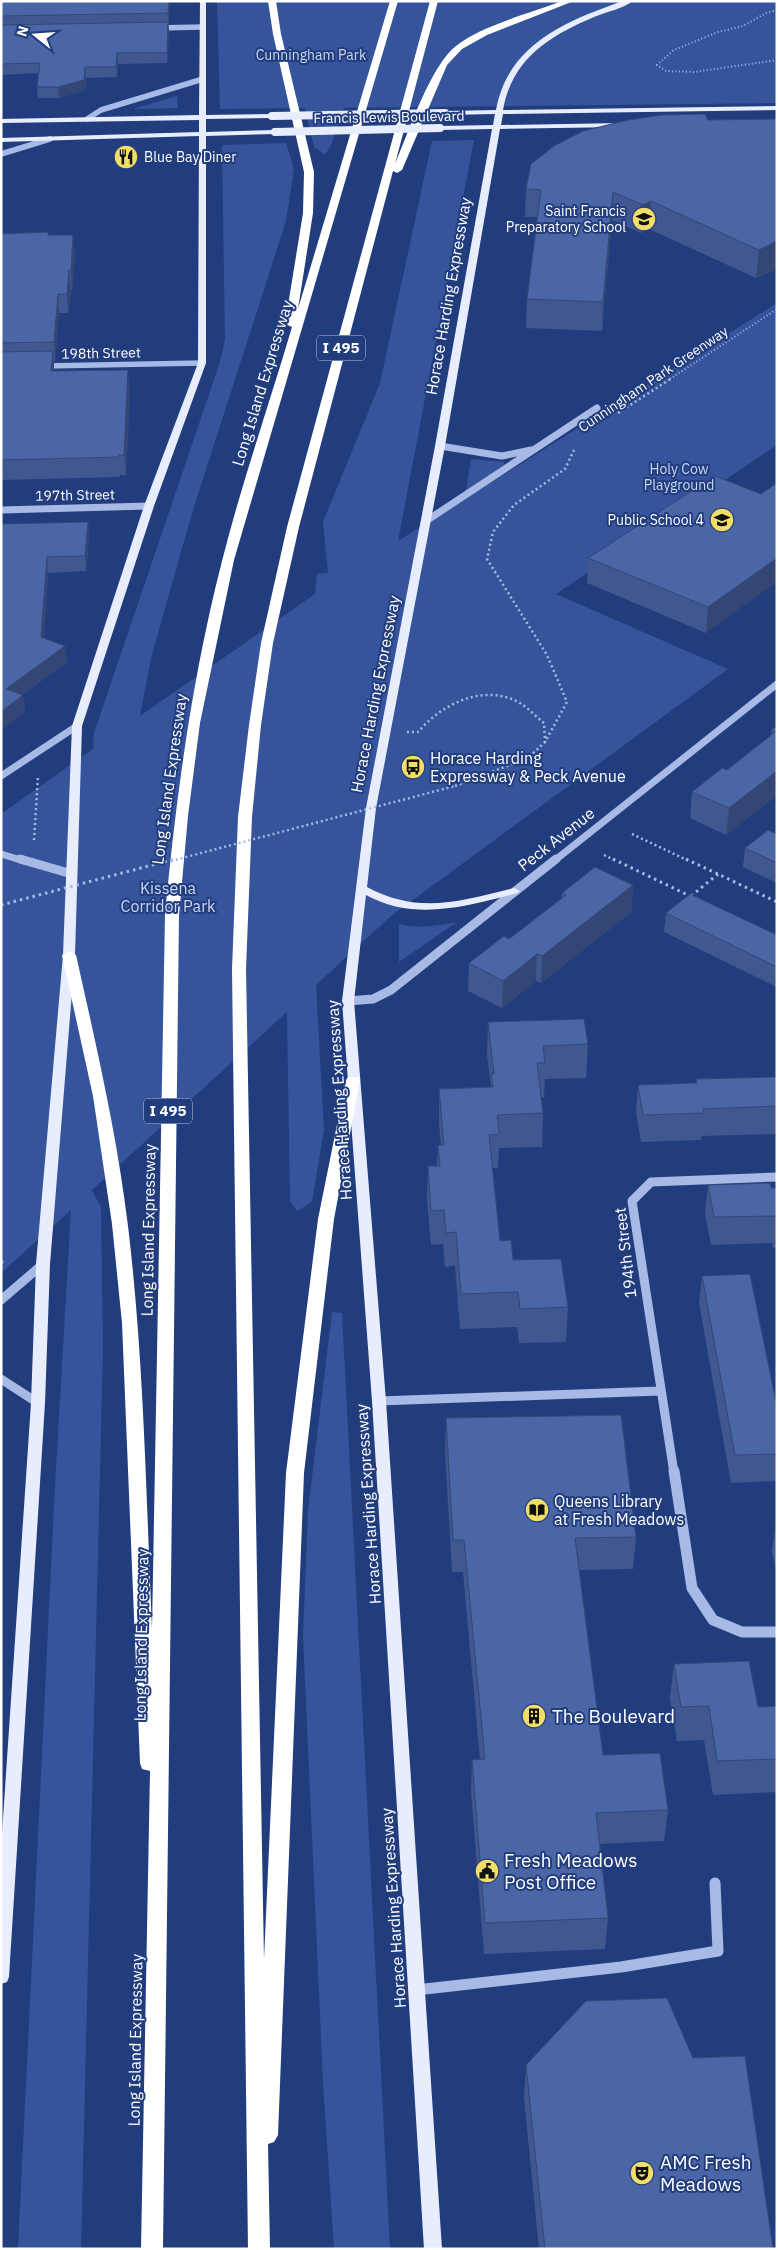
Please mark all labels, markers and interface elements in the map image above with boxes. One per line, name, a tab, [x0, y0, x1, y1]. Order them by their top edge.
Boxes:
north arrow	[10, 10, 60, 60]
text: N	[12, 24, 33, 39]
park label: Cunningham Park	[256, 46, 367, 64]
street label: Francis Lewis Boulevard	[313, 107, 465, 127]
restaurant icon: Blue Bay Diner	[113, 144, 139, 170]
place label: Blue Bay Diner	[144, 148, 236, 166]
street label: Horace Harding Expressway	[421, 195, 475, 397]
place label: Saint Francis Preparatory School	[506, 202, 626, 236]
school or university icon: Saint Francis Preparatory School	[631, 206, 657, 232]
street label: Long Island Expressway	[227, 298, 297, 468]
street label: Cunningham Park Greenway	[575, 322, 731, 436]
road number: I 495	[317, 336, 365, 360]
street label: 198th Street	[61, 343, 141, 363]
park label: Holy Cow Playground	[644, 460, 714, 494]
street label: 197th Street	[35, 485, 115, 505]
school or university icon: Public School 4	[709, 507, 735, 533]
place label: Public School 4	[607, 511, 704, 529]
street label: Horace Harding Expressway	[346, 594, 404, 794]
street label: Long Island Expressway	[147, 692, 191, 866]
place label: Horace Harding Expressway & Peck Avenue	[430, 748, 626, 786]
bus stop icon: Horace Harding Expressway & Peck Avenue	[400, 754, 426, 780]
street label: Peck Avenue	[514, 803, 599, 875]
park label: Kissena Corridor Park	[121, 878, 216, 916]
street label: Horace Harding Expressway	[322, 999, 356, 1201]
road number: I 495	[144, 1098, 192, 1124]
street label: Long Island Expressway	[136, 1144, 160, 1316]
street label: 194th Street	[610, 1207, 640, 1299]
street label: Horace Harding Expressway	[351, 1403, 385, 1605]
place label: Queens Library at Fresh Meadows	[554, 1491, 684, 1529]
library icon: Queens Library at Fresh Meadows	[524, 1497, 550, 1523]
street label: Long Island Expressway	[129, 1549, 153, 1721]
building icon: The Boulevard	[521, 1703, 547, 1729]
place label: The Boulevard	[552, 1704, 675, 1728]
street label: Horace Harding Expressway	[376, 1807, 410, 2009]
place label: Fresh Meadows Post Office	[504, 1848, 637, 1894]
public building icon: Fresh Meadows Post Office	[474, 1858, 500, 1884]
street label: Long Island Expressway	[123, 1954, 147, 2126]
place label: AMC Fresh Meadows	[660, 2150, 752, 2196]
theatre icon: AMC Fresh Meadows	[629, 2160, 655, 2186]

